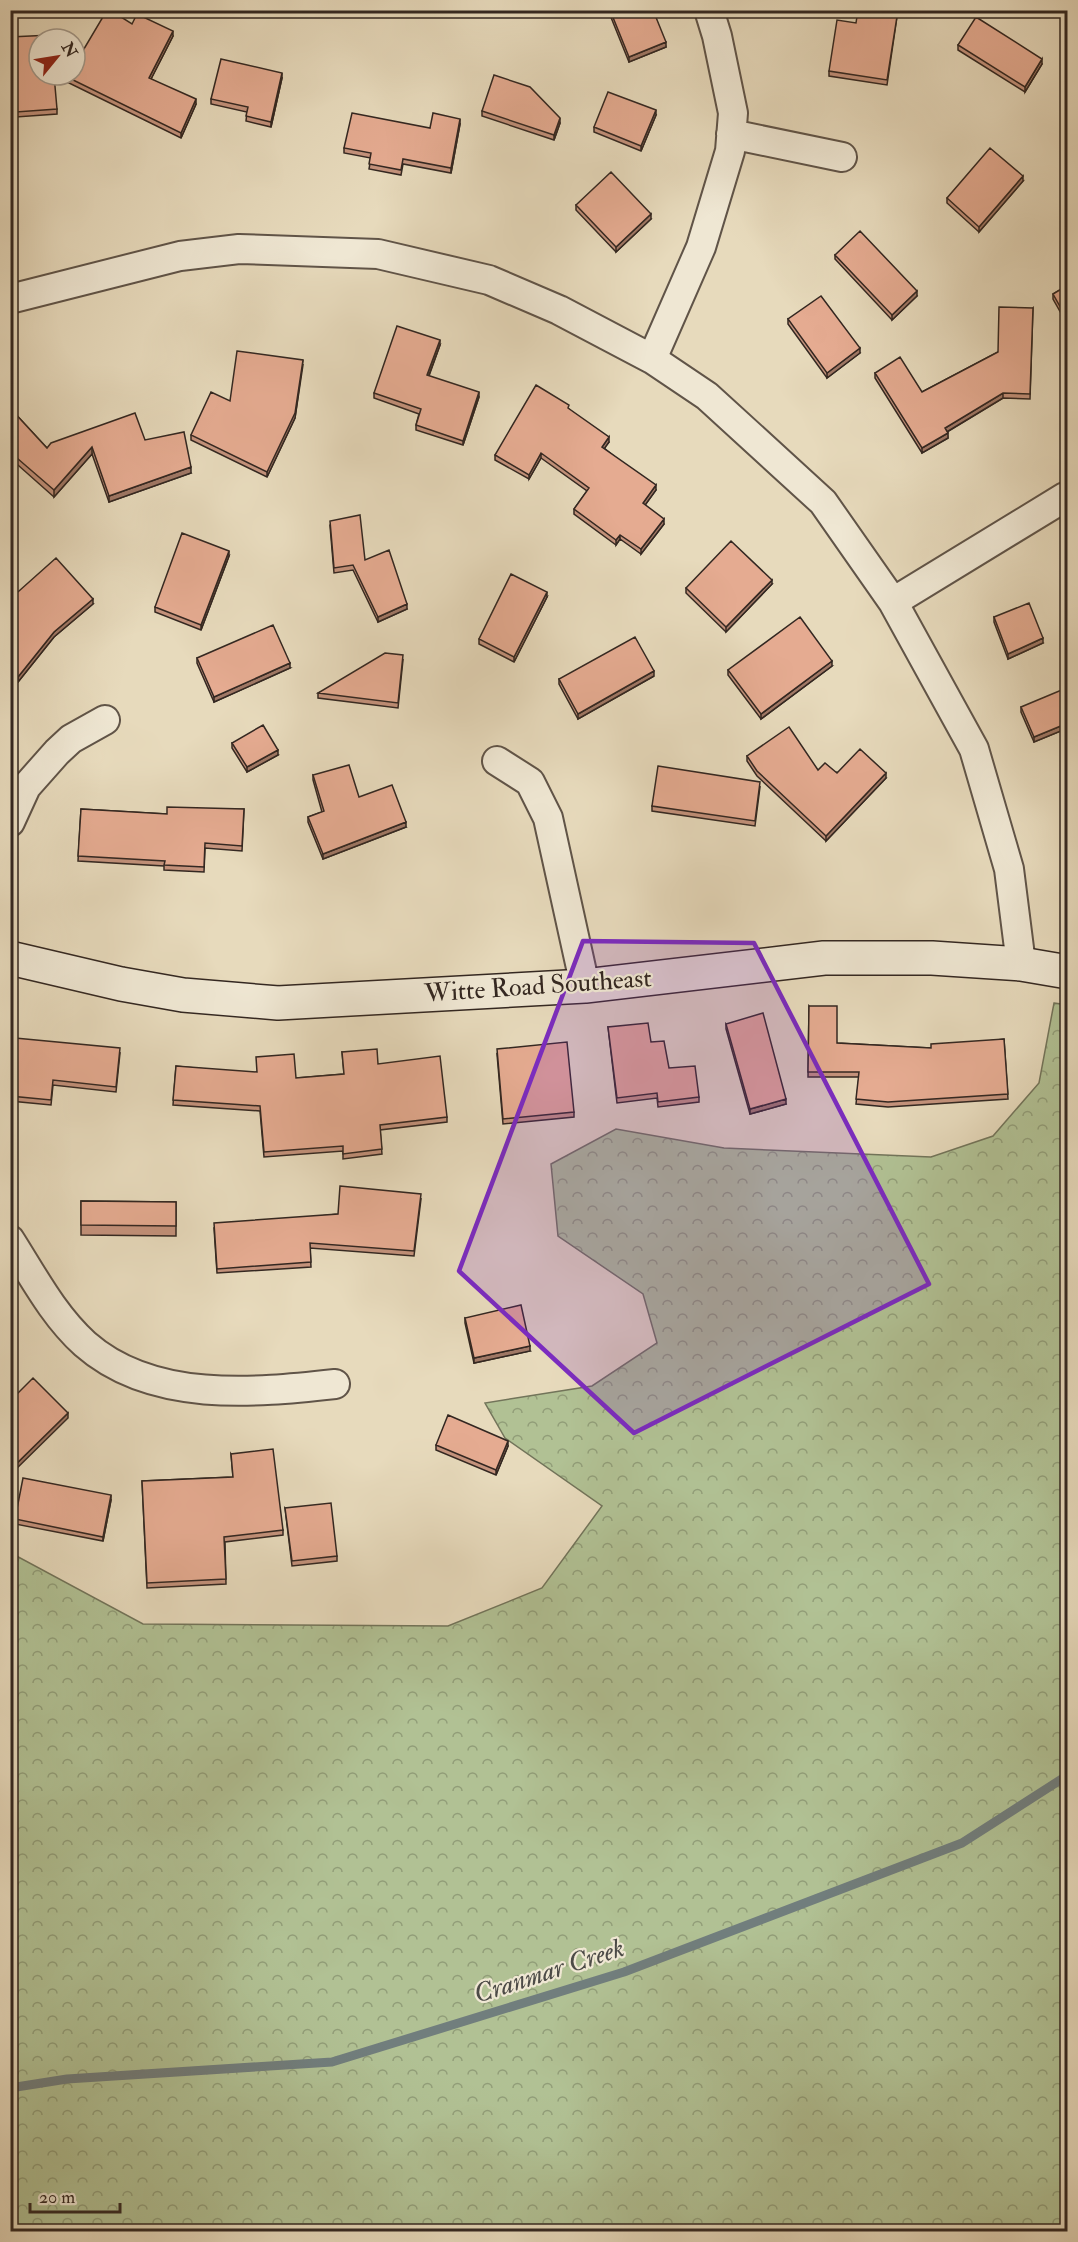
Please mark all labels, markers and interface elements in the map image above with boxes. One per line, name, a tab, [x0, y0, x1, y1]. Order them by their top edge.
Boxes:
north arrow	[27, 27, 87, 87]
text: N	[56, 38, 82, 62]
street label: Witte Road Southeast	[422, 962, 653, 1010]
water label: Cranmar Creek	[470, 1931, 628, 2011]
scale bar	[30, 2176, 120, 2214]
text: 20 m	[39, 2186, 75, 2209]

